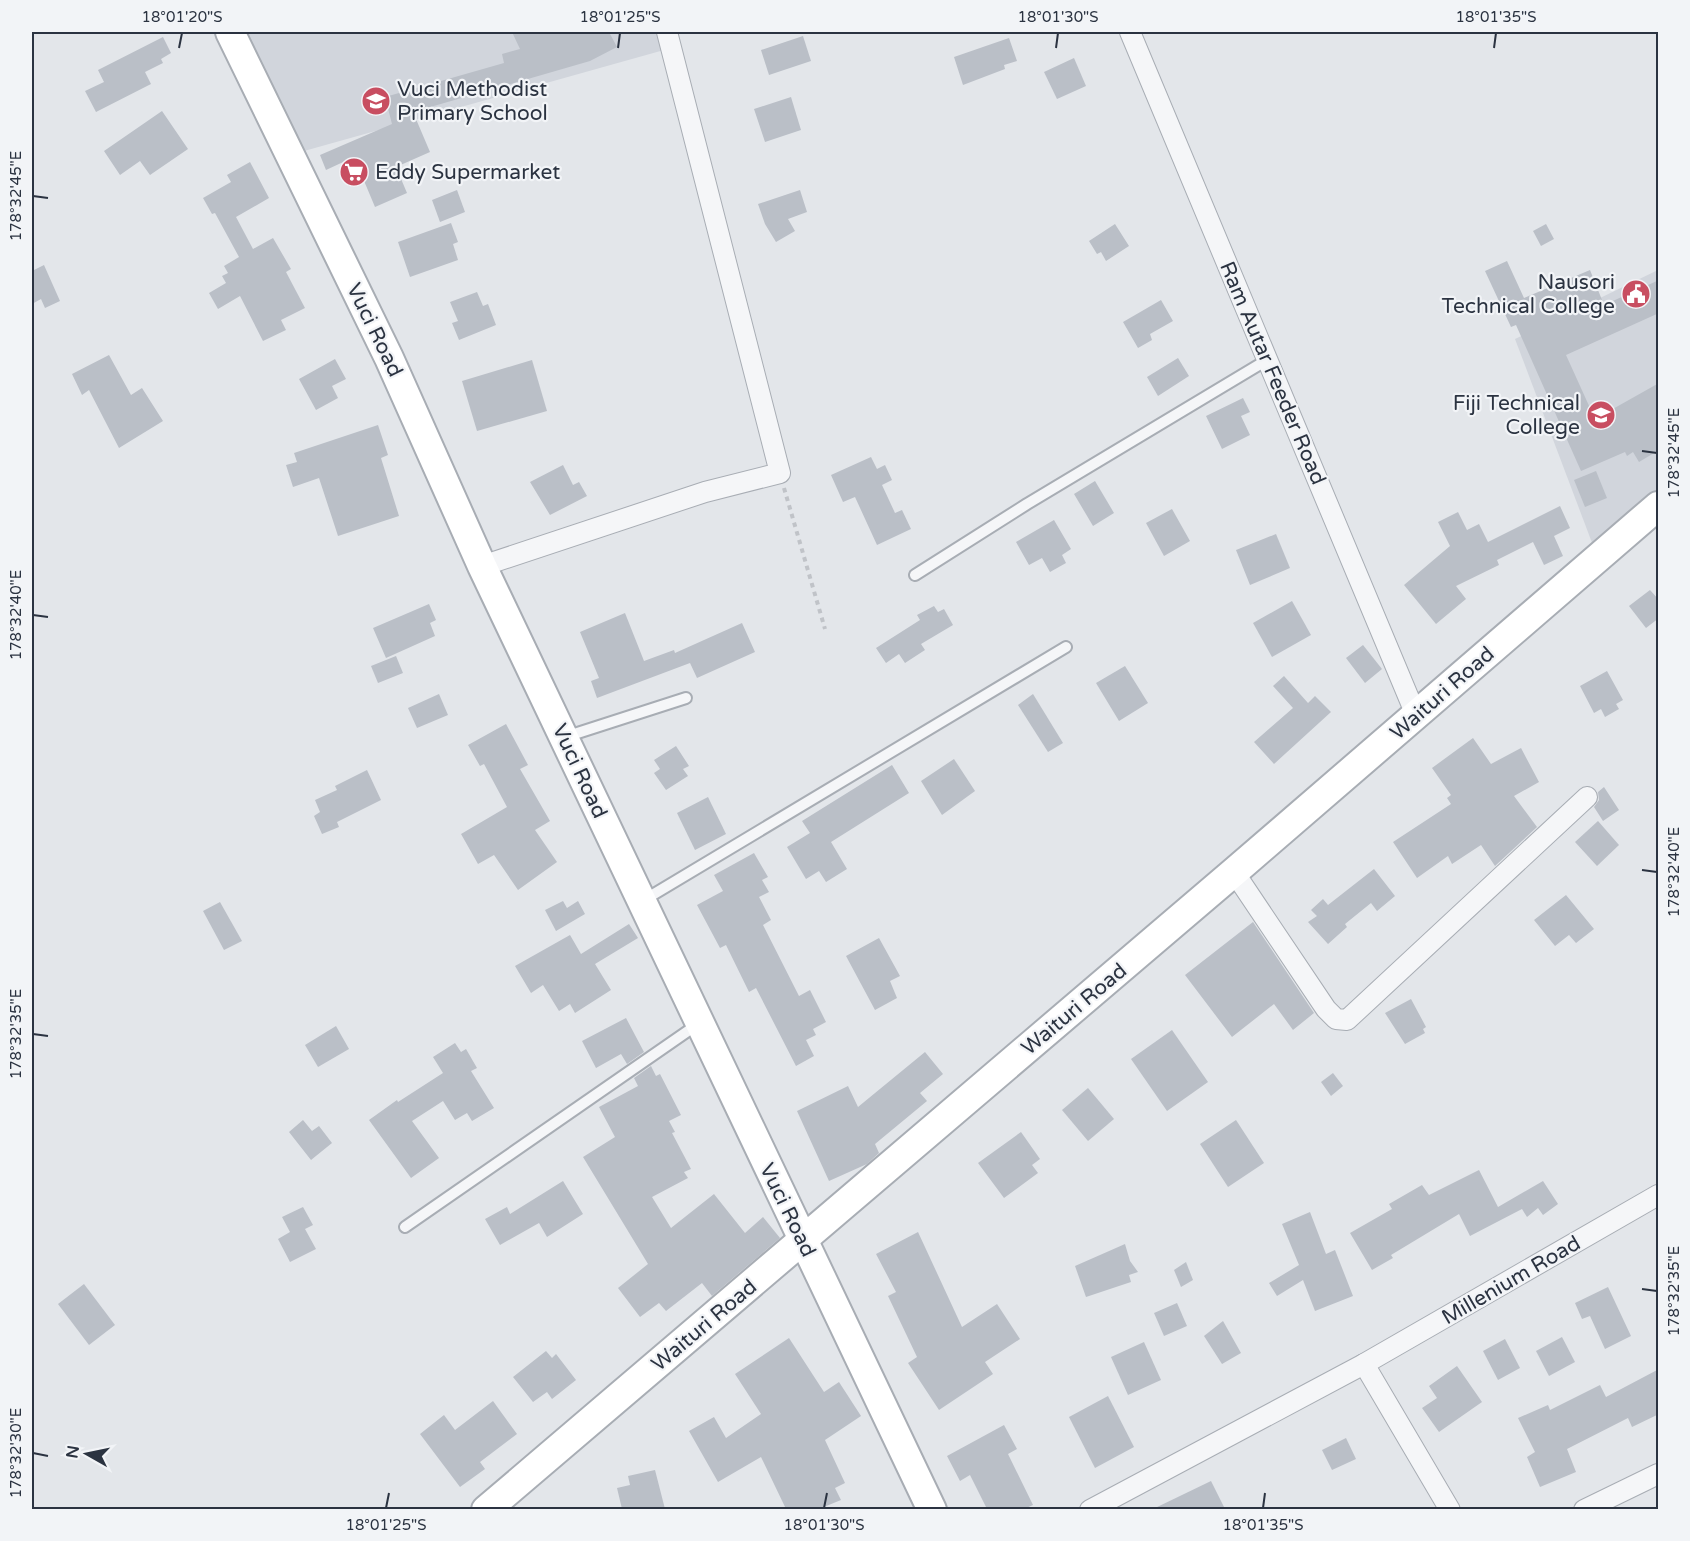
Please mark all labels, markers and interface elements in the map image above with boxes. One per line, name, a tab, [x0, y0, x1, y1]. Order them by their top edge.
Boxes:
text: 18°01'20"S	[142, 8, 222, 26]
text: 18°01'25"S	[580, 8, 660, 26]
text: 18°01'30"S	[1018, 8, 1098, 26]
text: 18°01'35"S	[1456, 8, 1536, 26]
place label: Vuci Methodist Primary School	[397, 77, 548, 126]
school or university icon: Vuci Methodist Primary School	[360, 85, 392, 117]
text: 178°32'45"E	[7, 151, 25, 241]
supermarket icon: Eddy Supermarket	[338, 156, 370, 188]
place label: Eddy Supermarket	[375, 160, 560, 185]
street label: Ram Autar Feeder Road	[1214, 258, 1331, 489]
place label: Nausori Technical College	[1441, 270, 1615, 319]
public building icon: Nausori Technical College	[1620, 278, 1652, 310]
street label: Vuci Road	[341, 279, 408, 381]
place label: Fiji Technical College	[1453, 391, 1580, 440]
school or university icon: Fiji Technical College	[1585, 399, 1617, 431]
text: 178°32'45"E	[1665, 408, 1683, 498]
text: 178°32'40"E	[7, 570, 25, 660]
street label: Waituri Road	[1385, 641, 1499, 745]
street label: Vuci Road	[547, 720, 612, 822]
text: 178°32'40"E	[1665, 827, 1683, 917]
street label: Waituri Road	[1017, 958, 1132, 1061]
text: 178°32'35"E	[7, 989, 25, 1079]
street label: Vuci Road	[754, 1159, 821, 1261]
street label: Millenium Road	[1437, 1231, 1585, 1330]
text: 178°32'35"E	[1665, 1246, 1683, 1336]
street label: Waituri Road	[647, 1274, 762, 1377]
text: 178°32'30"E	[7, 1408, 25, 1498]
north arrow	[57, 1424, 117, 1484]
text: N	[62, 1444, 84, 1460]
text: 18°01'25"S	[346, 1516, 426, 1534]
text: 18°01'30"S	[784, 1516, 864, 1534]
text: 18°01'35"S	[1223, 1516, 1303, 1534]

